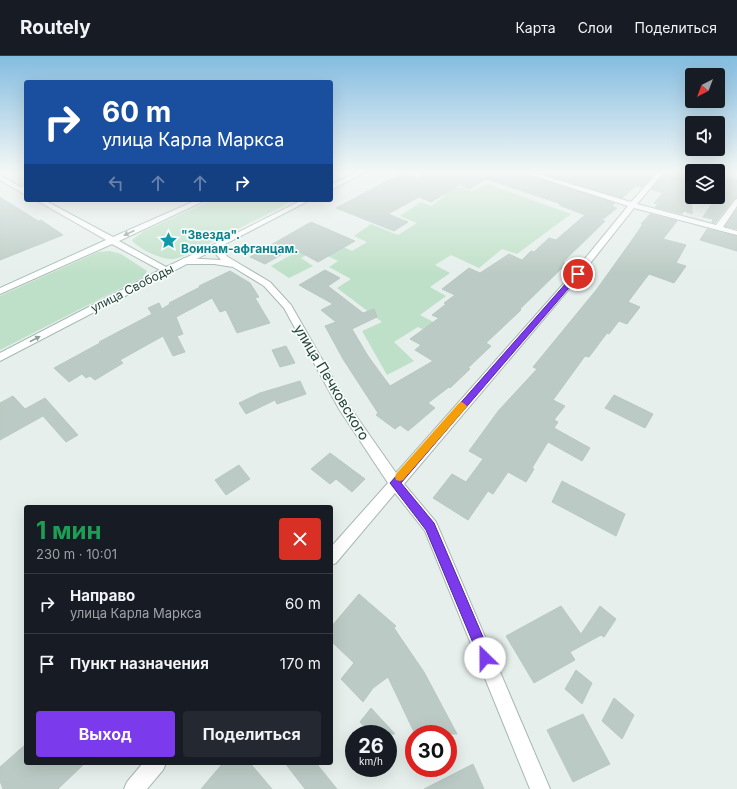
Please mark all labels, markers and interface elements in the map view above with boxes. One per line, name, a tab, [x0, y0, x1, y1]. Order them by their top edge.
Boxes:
text: Routely	[20, 16, 91, 39]
text: Карта	[515, 19, 556, 36]
text: Слои	[578, 19, 613, 36]
text: Поделиться	[635, 19, 717, 36]
north arrow	[685, 68, 725, 108]
map controls	[685, 68, 725, 204]
text: 60 m	[102, 95, 171, 129]
icon: right	[36, 96, 88, 148]
button: sound	[685, 116, 725, 156]
text: улица Карла Маркса	[102, 129, 284, 150]
button: layers	[685, 164, 725, 204]
icon: left	[105, 172, 127, 194]
icon: ahead	[147, 172, 169, 194]
icon: ahead	[189, 172, 211, 194]
icon: right	[231, 172, 253, 194]
place label: "Звезда". Воинам-афганцам.	[181, 227, 298, 256]
one-way arrow	[123, 230, 135, 236]
place icon: "Звезда". Воинам-афганцам.	[158, 231, 178, 251]
pin	[561, 257, 595, 291]
street label: улица Свободы	[88, 261, 176, 315]
icon: arrive	[567, 263, 589, 285]
street label: улица Печковского	[291, 321, 373, 443]
one-way arrow	[29, 336, 40, 342]
text: 1 мин	[36, 516, 101, 545]
button: close	[279, 518, 321, 560]
text: 230 m · 10:01	[36, 546, 117, 562]
text: Направо	[70, 586, 135, 605]
icon: right	[36, 593, 58, 615]
text: 60 m	[285, 594, 321, 613]
text: улица Карла Маркса	[70, 605, 202, 621]
position arrow	[464, 637, 506, 679]
icon: arrive	[36, 653, 58, 675]
text: Пункт назначения	[70, 654, 209, 673]
text: 170 m	[280, 654, 321, 673]
button: Выход	[36, 711, 175, 757]
button: Поделиться	[183, 711, 321, 757]
speed limit sign: 30	[405, 725, 457, 777]
text: 26	[358, 734, 384, 758]
text: km/h	[359, 755, 383, 767]

